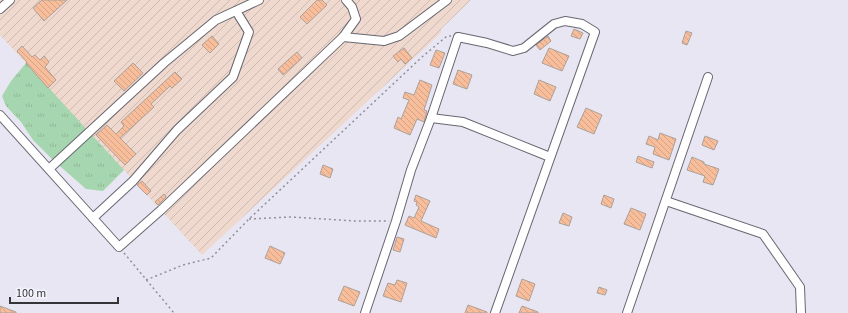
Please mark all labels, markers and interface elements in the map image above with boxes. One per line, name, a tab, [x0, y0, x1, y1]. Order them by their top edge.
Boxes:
scale bar	[10, 279, 118, 305]
text: 100 m	[16, 285, 46, 302]

